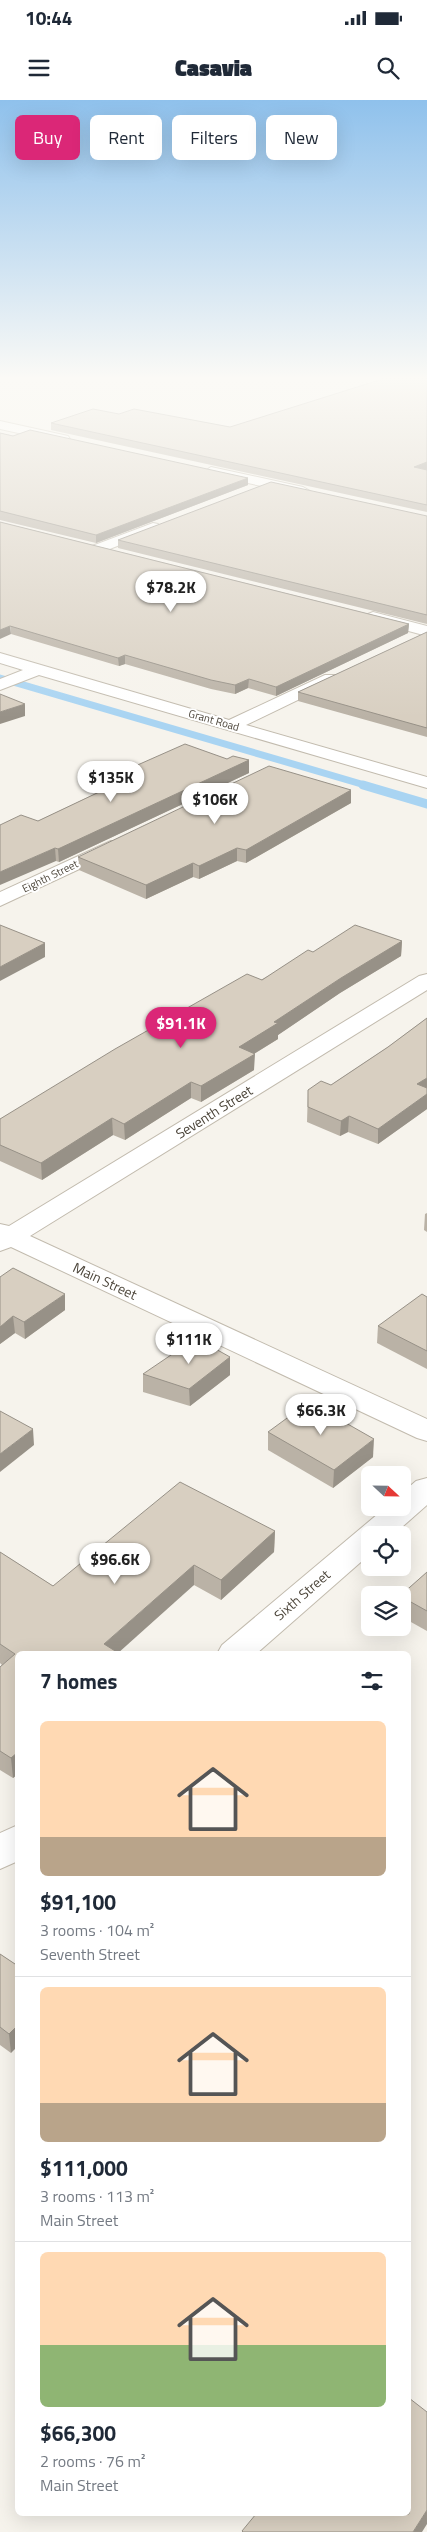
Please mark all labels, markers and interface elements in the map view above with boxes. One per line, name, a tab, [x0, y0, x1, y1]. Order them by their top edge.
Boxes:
text: 10:44	[25, 3, 72, 32]
text: Casavia	[175, 51, 252, 85]
icon: menu	[25, 54, 53, 82]
icon: search	[374, 54, 402, 82]
chip: Buy	[15, 115, 80, 160]
chip: Rent	[90, 115, 162, 160]
chip: Filters	[172, 115, 256, 160]
chip: New	[266, 115, 337, 160]
pin: $78.2K	[130, 570, 212, 613]
text: $78.2K	[146, 575, 196, 599]
street label: Grant Road	[187, 705, 241, 735]
pin: $135K	[76, 760, 146, 803]
text: $135K	[88, 765, 134, 789]
pin: $106K	[180, 782, 250, 825]
text: $106K	[192, 787, 238, 811]
street label: Eighth Street	[19, 855, 81, 896]
pin: $91.1K	[140, 1006, 222, 1049]
text: $91.1K	[156, 1011, 206, 1035]
street label: Seventh Street	[171, 1079, 256, 1144]
street label: Main Street	[70, 1257, 141, 1305]
pin: $111K	[154, 1322, 224, 1365]
text: $111K	[166, 1327, 212, 1351]
pin: $66.3K	[280, 1394, 362, 1436]
text: $66.3K	[296, 1398, 346, 1422]
north arrow	[361, 1466, 411, 1516]
map controls	[361, 1466, 411, 1636]
button: locate	[361, 1526, 411, 1576]
pin: $96.6K	[74, 1542, 156, 1585]
text: $96.6K	[90, 1547, 140, 1571]
street label: Sixth Street	[269, 1564, 335, 1625]
button: layers	[361, 1586, 411, 1636]
text: 7 homes	[40, 1665, 117, 1697]
icon: filters	[358, 1667, 386, 1695]
icon: home	[168, 1754, 258, 1844]
text: $91,100	[40, 1886, 116, 1918]
text: 3 rooms · 104 m²	[40, 1918, 154, 1942]
text: Seventh Street	[40, 1942, 140, 1966]
icon: home	[168, 2019, 258, 2109]
text: $111,000	[40, 2152, 128, 2184]
text: 3 rooms · 113 m²	[40, 2184, 154, 2208]
text: Main Street	[40, 2208, 118, 2232]
icon: home	[168, 2284, 258, 2374]
text: $66,300	[40, 2417, 116, 2449]
text: 2 rooms · 76 m²	[40, 2449, 145, 2473]
text: Main Street	[40, 2473, 118, 2497]

